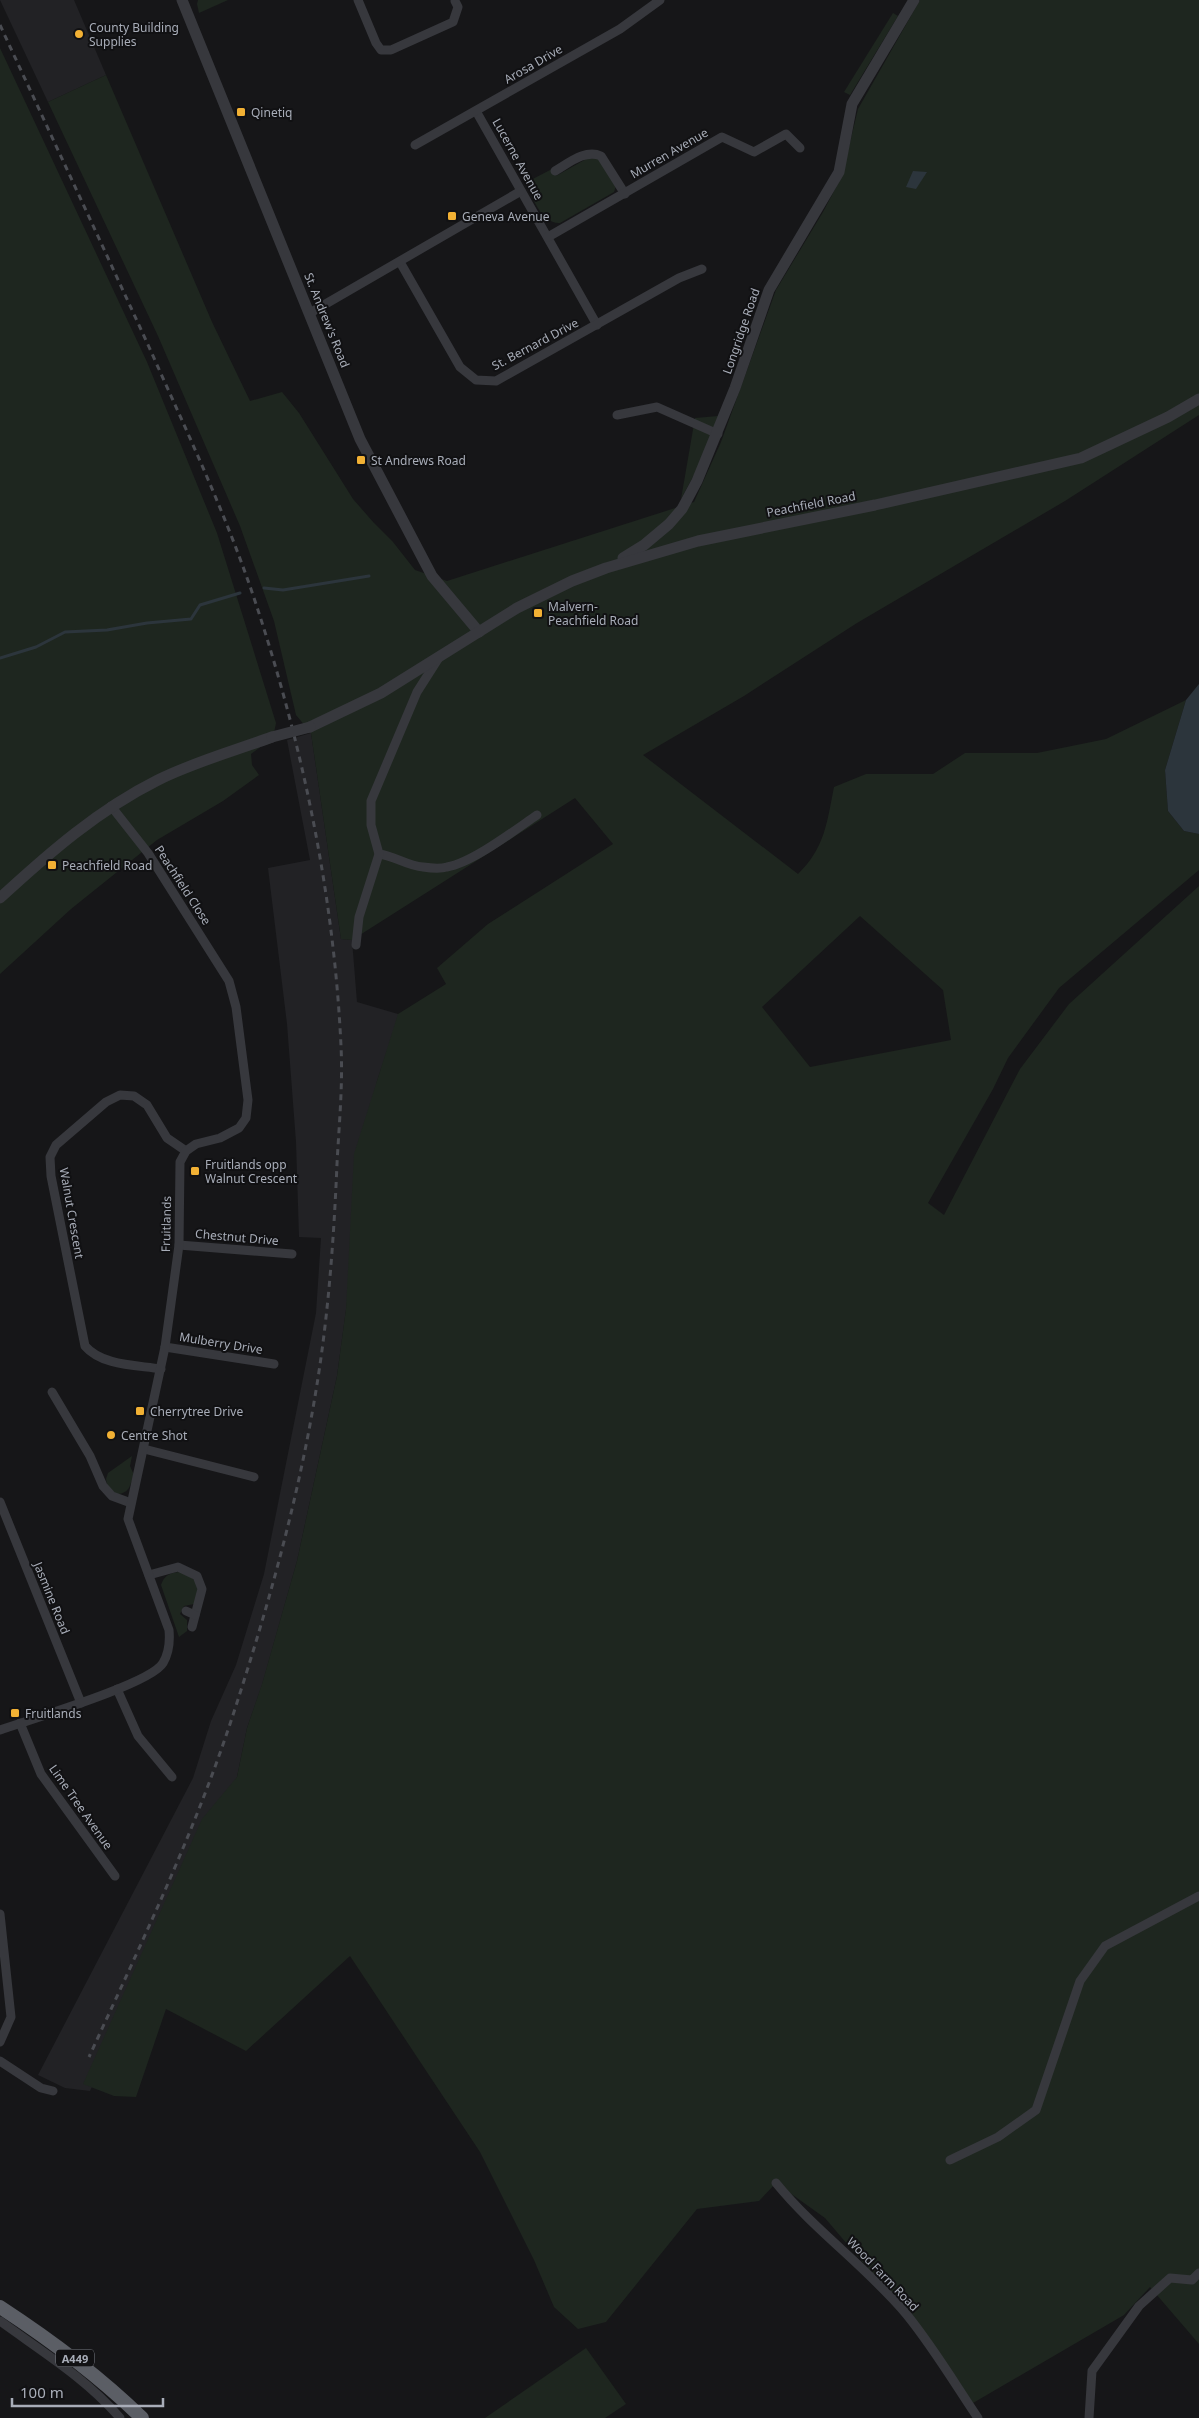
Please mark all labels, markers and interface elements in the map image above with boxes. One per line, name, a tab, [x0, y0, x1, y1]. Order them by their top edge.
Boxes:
place label: County Building Supplies	[89, 19, 179, 50]
marker: County Building Supplies	[73, 28, 85, 40]
street label: Arosa Drive	[501, 40, 566, 88]
place label: Qinetiq	[251, 104, 292, 121]
marker: Qinetiq	[235, 106, 247, 118]
street label: Lucerne Avenue	[489, 115, 548, 203]
street label: Murren Avenue	[627, 124, 711, 182]
place label: Geneva Avenue	[462, 208, 550, 225]
marker: Geneva Avenue	[446, 210, 458, 222]
street label: St. Andrew's Road	[300, 270, 354, 370]
street label: Longridge Road	[718, 286, 764, 376]
street label: St. Bernard Drive	[489, 314, 581, 374]
place label: St Andrews Road	[371, 452, 466, 469]
marker: St Andrews Road	[355, 454, 367, 466]
street label: Peachfield Road	[765, 487, 857, 521]
place label: Malvern- Peachfield Road	[548, 598, 638, 629]
marker: Malvern- Peachfield Road	[532, 607, 544, 619]
street label: Peachfield Close	[151, 842, 215, 928]
place label: Peachfield Road	[62, 857, 152, 874]
marker: Peachfield Road	[46, 859, 58, 871]
place label: Fruitlands opp Walnut Crescent	[205, 1156, 298, 1187]
marker: Fruitlands opp Walnut Crescent	[189, 1165, 201, 1177]
street label: Walnut Crescent	[56, 1166, 88, 1260]
street label: Fruitlands	[157, 1195, 175, 1252]
street label: Chestnut Drive	[195, 1225, 280, 1249]
street label: Mulberry Drive	[178, 1328, 264, 1358]
place label: Cherrytree Drive	[150, 1403, 243, 1420]
marker: Cherrytree Drive	[134, 1405, 146, 1417]
place label: Centre Shot	[121, 1427, 188, 1444]
marker: Centre Shot	[105, 1429, 117, 1441]
street label: Jasmine Road	[29, 1559, 74, 1637]
place label: Fruitlands	[25, 1705, 82, 1722]
marker: Fruitlands	[9, 1707, 21, 1719]
street label: Lime Tree Avenue	[45, 1761, 117, 1853]
street label: Wood Farm Road	[843, 2233, 923, 2315]
road number: A449	[56, 2350, 94, 2366]
scale bar	[12, 2376, 164, 2408]
text: 100 m	[20, 2382, 64, 2402]

